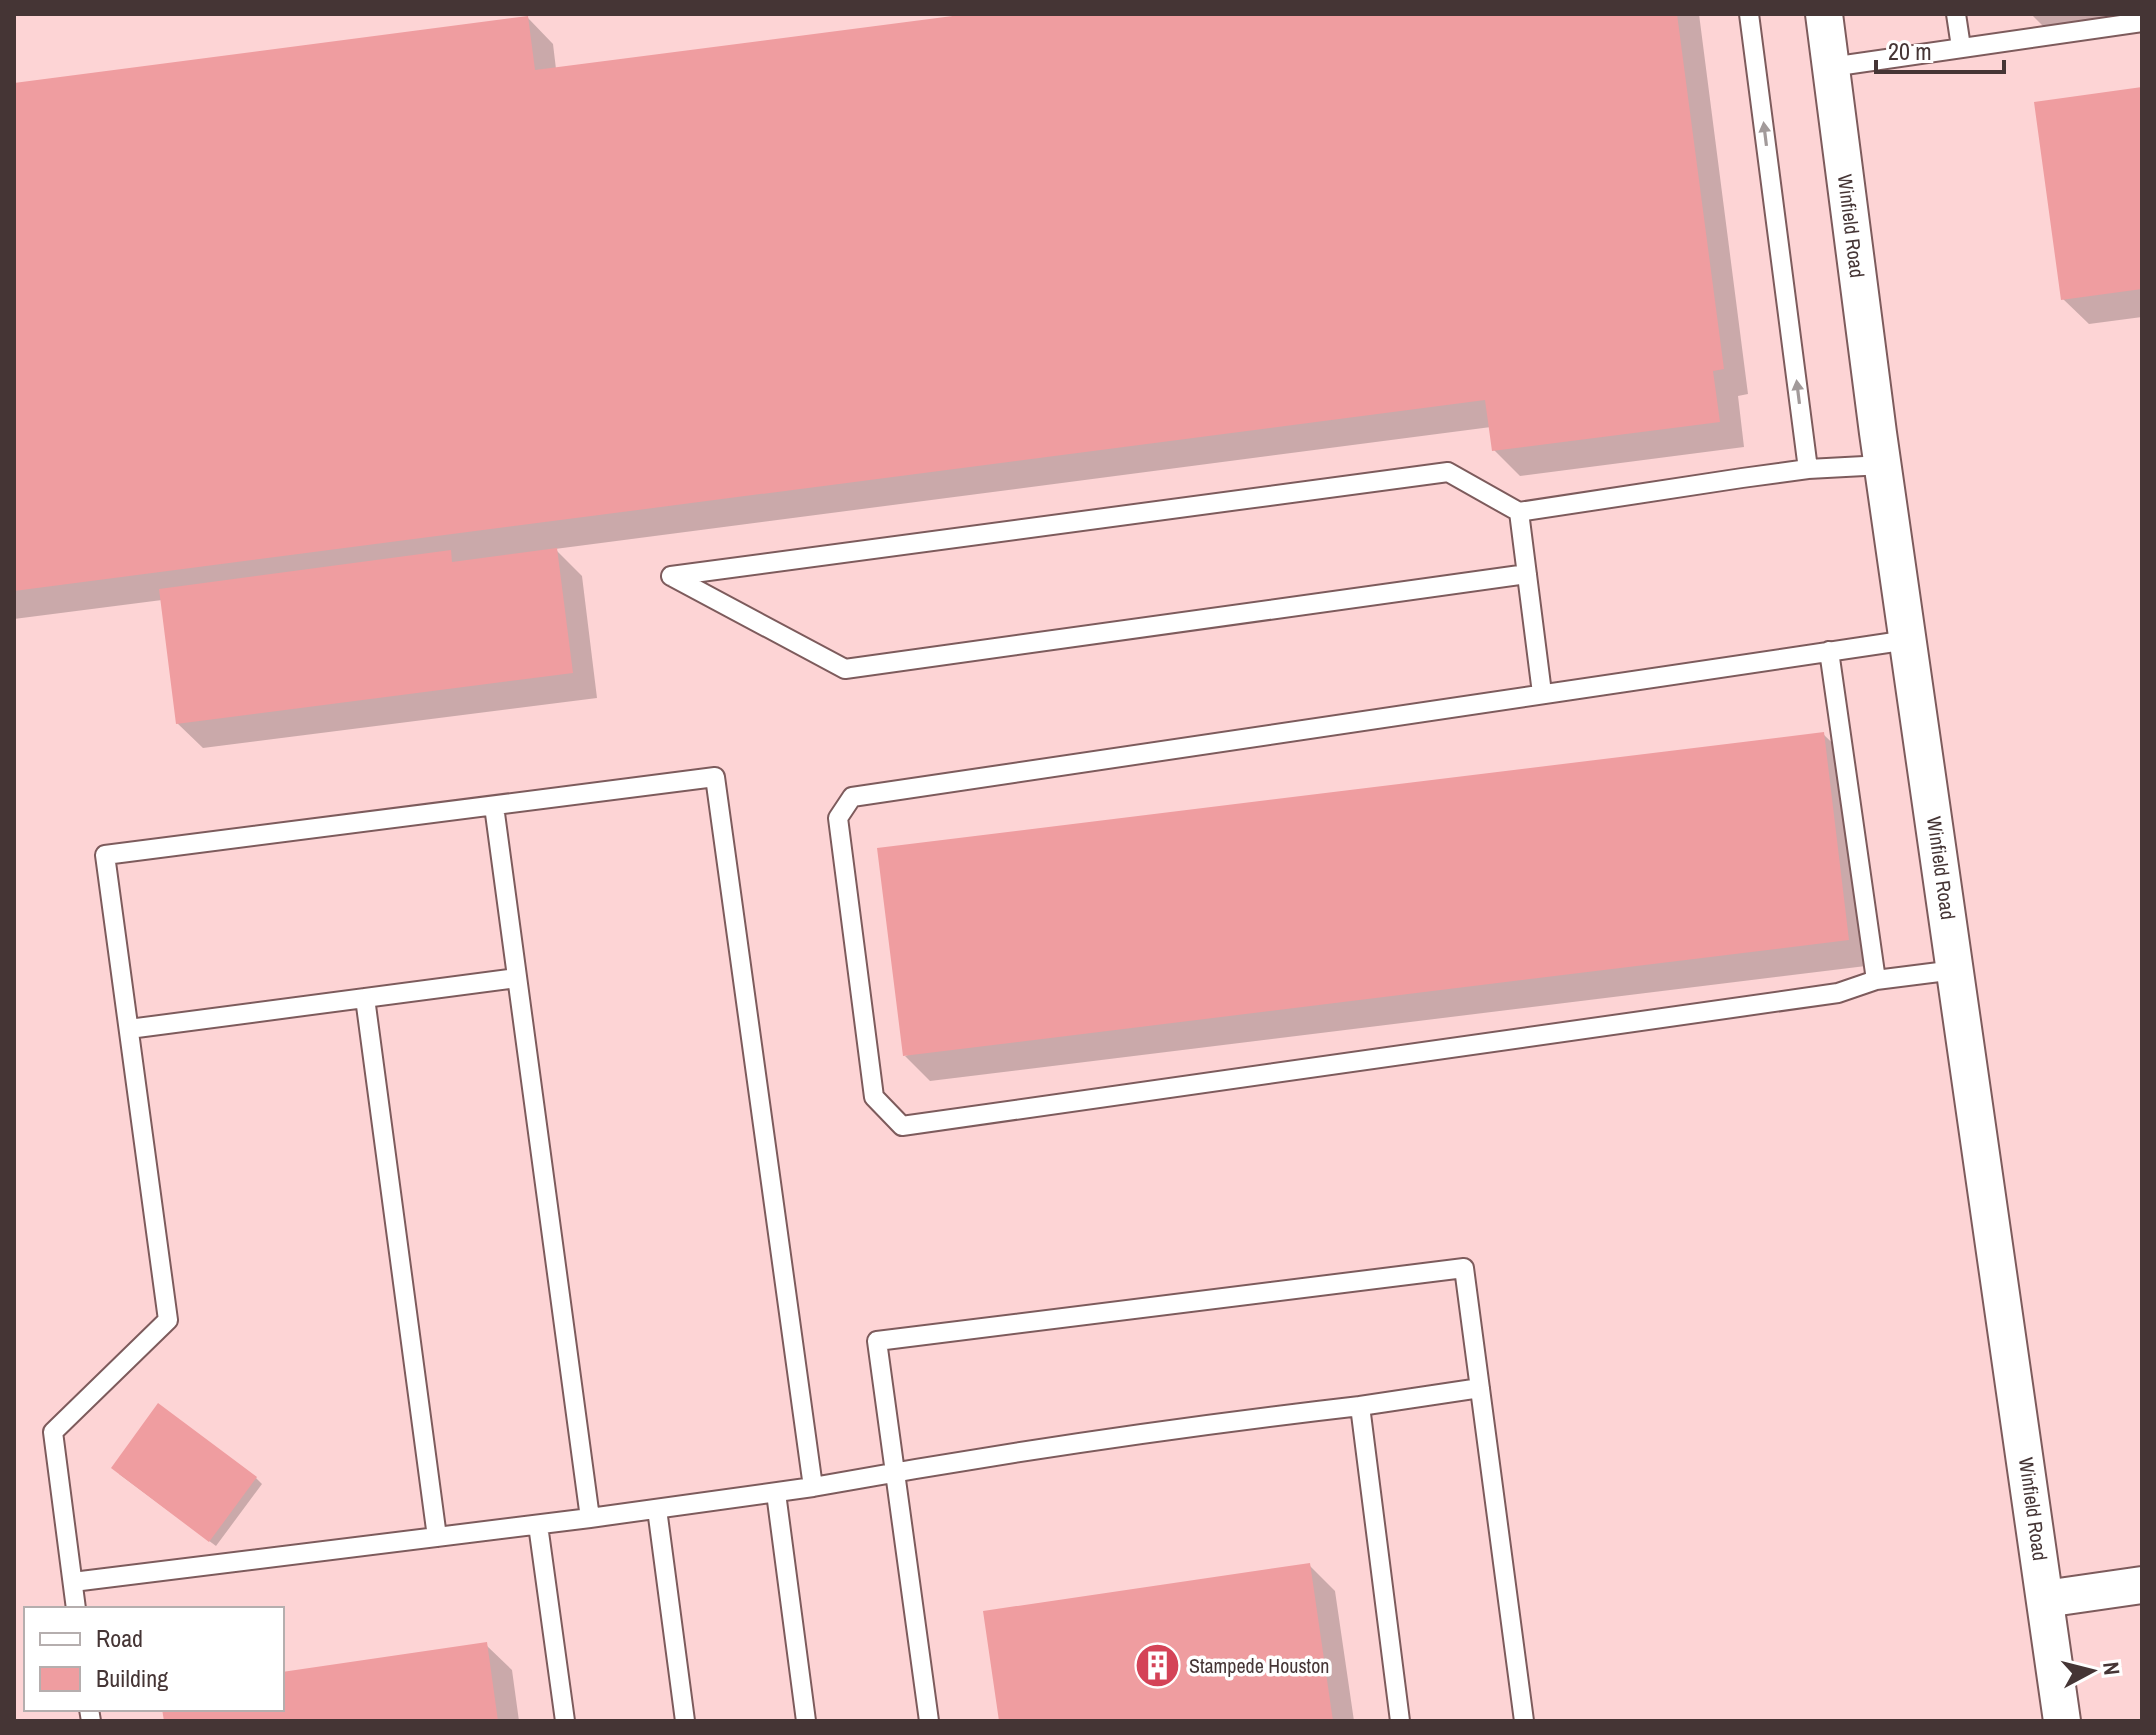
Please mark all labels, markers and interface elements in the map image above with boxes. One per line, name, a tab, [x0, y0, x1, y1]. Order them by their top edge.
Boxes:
scale bar	[1876, 24, 2004, 74]
text: 20 m	[1888, 35, 1932, 67]
one-way arrow	[1758, 121, 1771, 146]
street label: Winfield Road	[1832, 173, 1871, 279]
one-way arrow	[1791, 379, 1804, 404]
street label: Winfield Road	[1921, 815, 1962, 921]
street label: Winfield Road	[2013, 1456, 2054, 1562]
legend	[24, 1607, 284, 1711]
text: Road	[96, 1622, 143, 1654]
north arrow	[2052, 1631, 2132, 1711]
building icon: Stampede Houston	[1134, 1642, 1182, 1690]
place label: Stampede Houston	[1189, 1652, 1329, 1679]
text: N	[2096, 1660, 2128, 1677]
text: Building	[96, 1662, 168, 1694]

